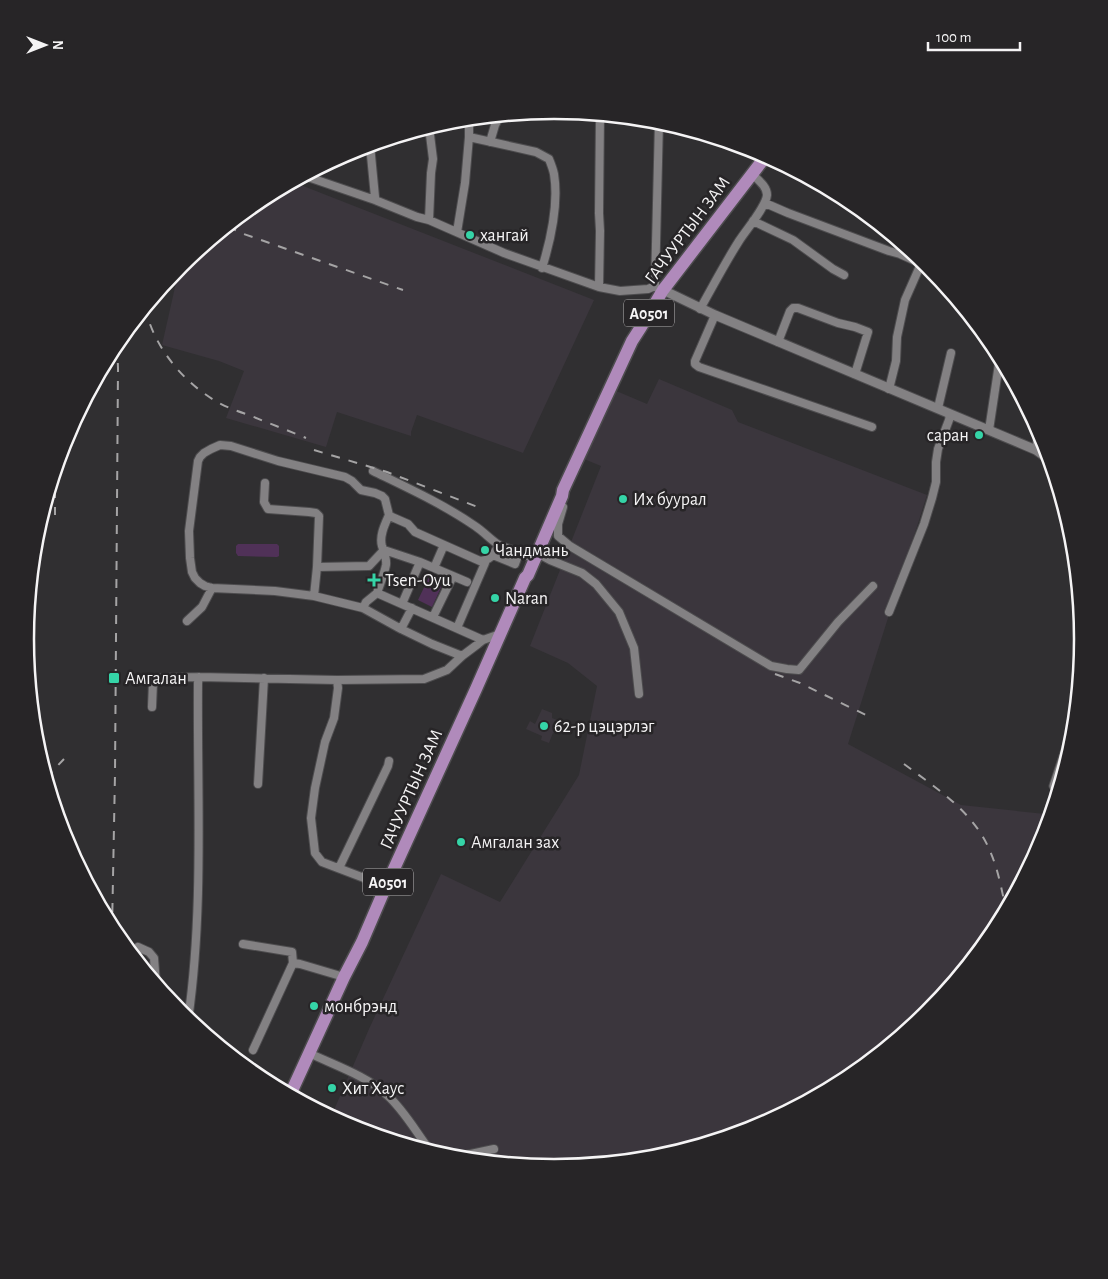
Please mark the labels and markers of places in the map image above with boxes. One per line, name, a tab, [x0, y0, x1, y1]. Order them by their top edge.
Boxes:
place label: хангай	[480, 227, 529, 245]
marker: хангай	[464, 229, 476, 241]
place label: саран	[927, 427, 969, 445]
marker: саран	[973, 429, 985, 441]
place label: Их буурал	[633, 490, 707, 509]
marker: Их буурал	[617, 493, 629, 505]
place label: Чандмань	[495, 542, 568, 560]
marker: Чандмань	[479, 544, 491, 556]
place label: Tsen-Oyu	[385, 572, 451, 590]
marker: Tsen-Oyu	[367, 573, 381, 587]
place label: Naran	[505, 590, 548, 608]
marker: Naran	[489, 592, 501, 604]
place label: Амгалан	[125, 670, 187, 688]
marker: Амгалан	[107, 671, 121, 685]
place label: 62-р цэцэрлэг	[554, 718, 655, 736]
marker: 62-р цэцэрлэг	[538, 720, 550, 732]
place label: Амгалан зах	[471, 834, 559, 852]
marker: Амгалан зах	[455, 836, 467, 848]
place label: монбрэнд	[324, 997, 397, 1016]
marker: монбрэнд	[308, 1000, 320, 1012]
place label: Хит Хаус	[342, 1080, 404, 1098]
marker: Хит Хаус	[326, 1082, 338, 1094]

